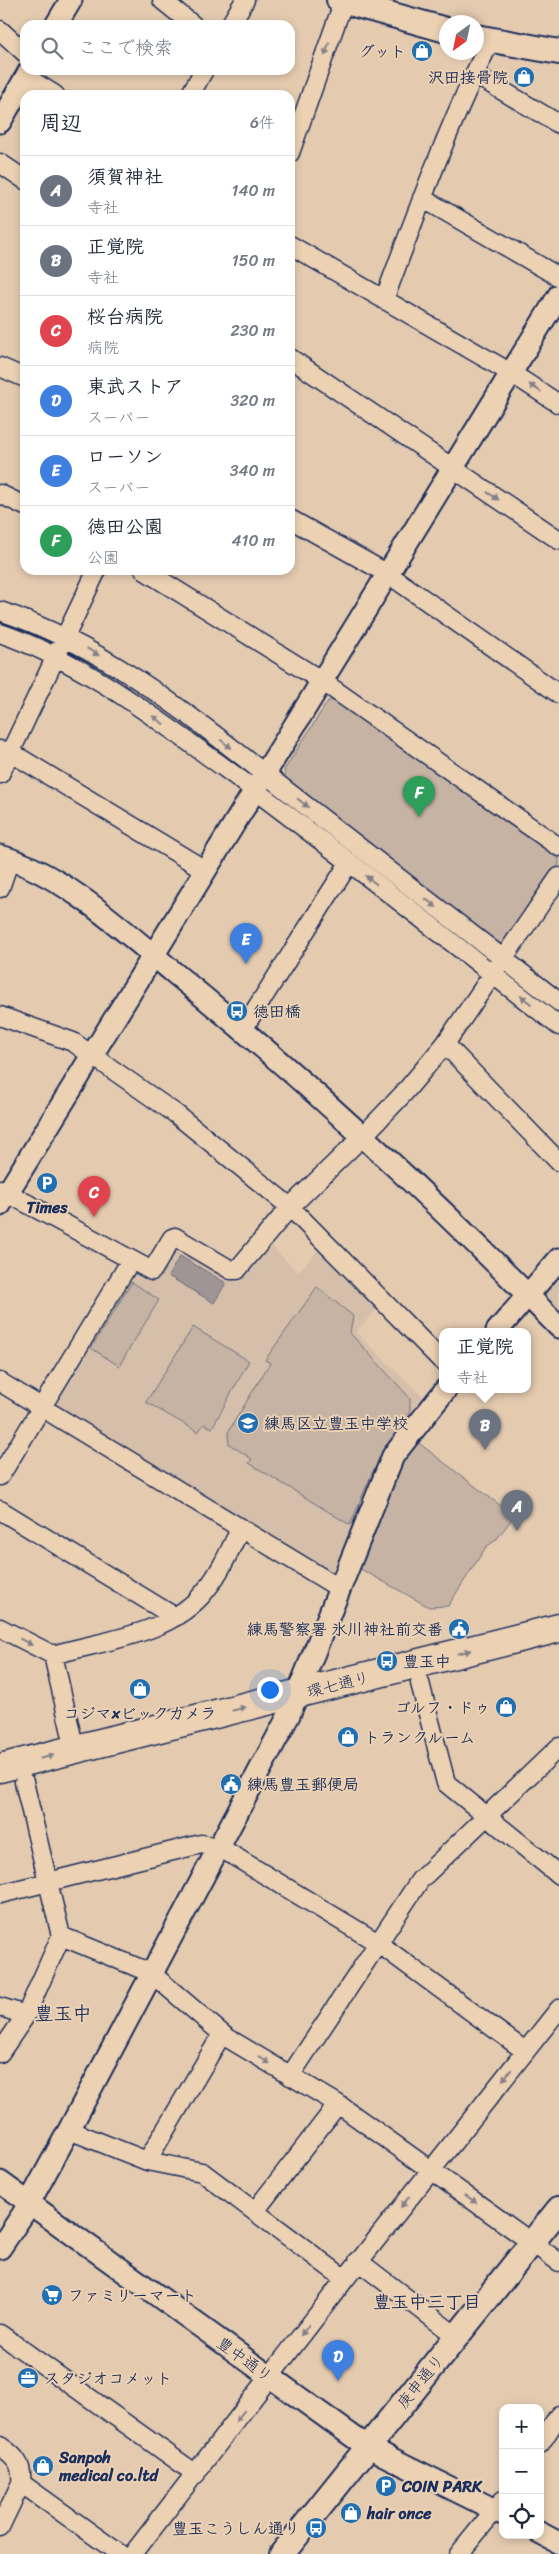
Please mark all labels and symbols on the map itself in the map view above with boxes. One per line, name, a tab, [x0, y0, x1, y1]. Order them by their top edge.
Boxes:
north arrow	[439, 15, 484, 60]
place label: グット	[359, 37, 406, 66]
shop icon: グット	[410, 39, 434, 63]
one-way arrow	[323, 41, 330, 56]
place label: 沢田接骨院	[428, 63, 508, 92]
shop icon: 沢田接骨院	[512, 65, 536, 89]
one-way arrow	[528, 383, 542, 393]
one-way arrow	[486, 491, 500, 501]
one-way arrow	[86, 647, 99, 656]
one-way arrow	[151, 715, 165, 725]
one-way arrow	[219, 739, 232, 750]
pin: F	[403, 776, 435, 817]
one-way arrow	[296, 798, 309, 809]
one-way arrow	[365, 874, 378, 885]
one-way arrow	[425, 898, 438, 908]
pin: E	[230, 923, 262, 964]
one-way arrow	[519, 995, 533, 1005]
place label: 徳田橋	[253, 997, 301, 1026]
bus stop icon: 徳田橋	[225, 999, 249, 1023]
parking icon: Times	[35, 1171, 59, 1195]
pin: C	[78, 1176, 110, 1217]
place label: Times	[26, 1193, 68, 1222]
place label: 練馬区立豊玉中学校	[264, 1409, 408, 1438]
pin: B	[469, 1409, 501, 1450]
school or university icon: 練馬区立豊玉中学校	[236, 1411, 260, 1435]
pin: A	[501, 1490, 533, 1531]
place label: 練馬警察署 氷川神社前交番	[247, 1615, 443, 1644]
public building icon: 練馬警察署 氷川神社前交番	[447, 1617, 471, 1641]
one-way arrow	[19, 1638, 34, 1646]
place label: 豊玉中	[403, 1647, 451, 1676]
one-way arrow	[457, 1648, 472, 1656]
bus stop icon: 豊玉中	[375, 1649, 399, 1673]
street label: 環七通り	[304, 1663, 373, 1706]
shop icon: コジマ×ビックカメラ	[128, 1677, 152, 1701]
your location	[257, 1677, 283, 1703]
place label: ゴルフ・ドゥ	[395, 1693, 490, 1722]
shop icon: ゴルフ・ドゥ	[494, 1695, 518, 1719]
place label: コジマ×ビックカメラ	[64, 1699, 216, 1728]
one-way arrow	[231, 1705, 247, 1713]
place label: トランクルーム	[364, 1723, 475, 1752]
shop icon: トランクルーム	[336, 1725, 360, 1749]
one-way arrow	[40, 1753, 55, 1761]
place label: 練馬豊玉郵便局	[247, 1770, 359, 1799]
public building icon: 練馬豊玉郵便局	[219, 1772, 243, 1796]
district label: 豊玉中	[34, 1997, 92, 2030]
one-way arrow	[257, 2055, 270, 2065]
one-way arrow	[501, 2068, 512, 2081]
one-way arrow	[464, 2194, 478, 2204]
one-way arrow	[400, 2195, 411, 2208]
place label: ファミリーマート	[68, 2281, 197, 2310]
supermarket icon: ファミリーマート	[40, 2283, 64, 2307]
district label: 豊玉中三丁目	[373, 2286, 481, 2318]
one-way arrow	[300, 2323, 310, 2337]
street label: 豊中通り	[210, 2329, 279, 2390]
pin: D	[322, 2340, 354, 2381]
street label: 庚申通り	[389, 2347, 452, 2415]
place label: スタジオコメット	[44, 2364, 172, 2393]
office icon: スタジオコメット	[16, 2366, 40, 2390]
one-way arrow	[235, 2409, 245, 2423]
place label: Sanpoh medical co.ltd	[58, 2443, 160, 2490]
shop icon: Sanpoh medical co.ltd	[31, 2454, 55, 2478]
place label: COIN PARK	[401, 2472, 483, 2501]
parking icon: COIN PARK	[374, 2474, 398, 2498]
place label: hair once	[366, 2499, 432, 2528]
shop icon: hair once	[339, 2501, 363, 2525]
place label: 豊玉こうしん通り	[172, 2514, 300, 2543]
bus stop icon: 豊玉こうしん通り	[304, 2516, 328, 2540]

